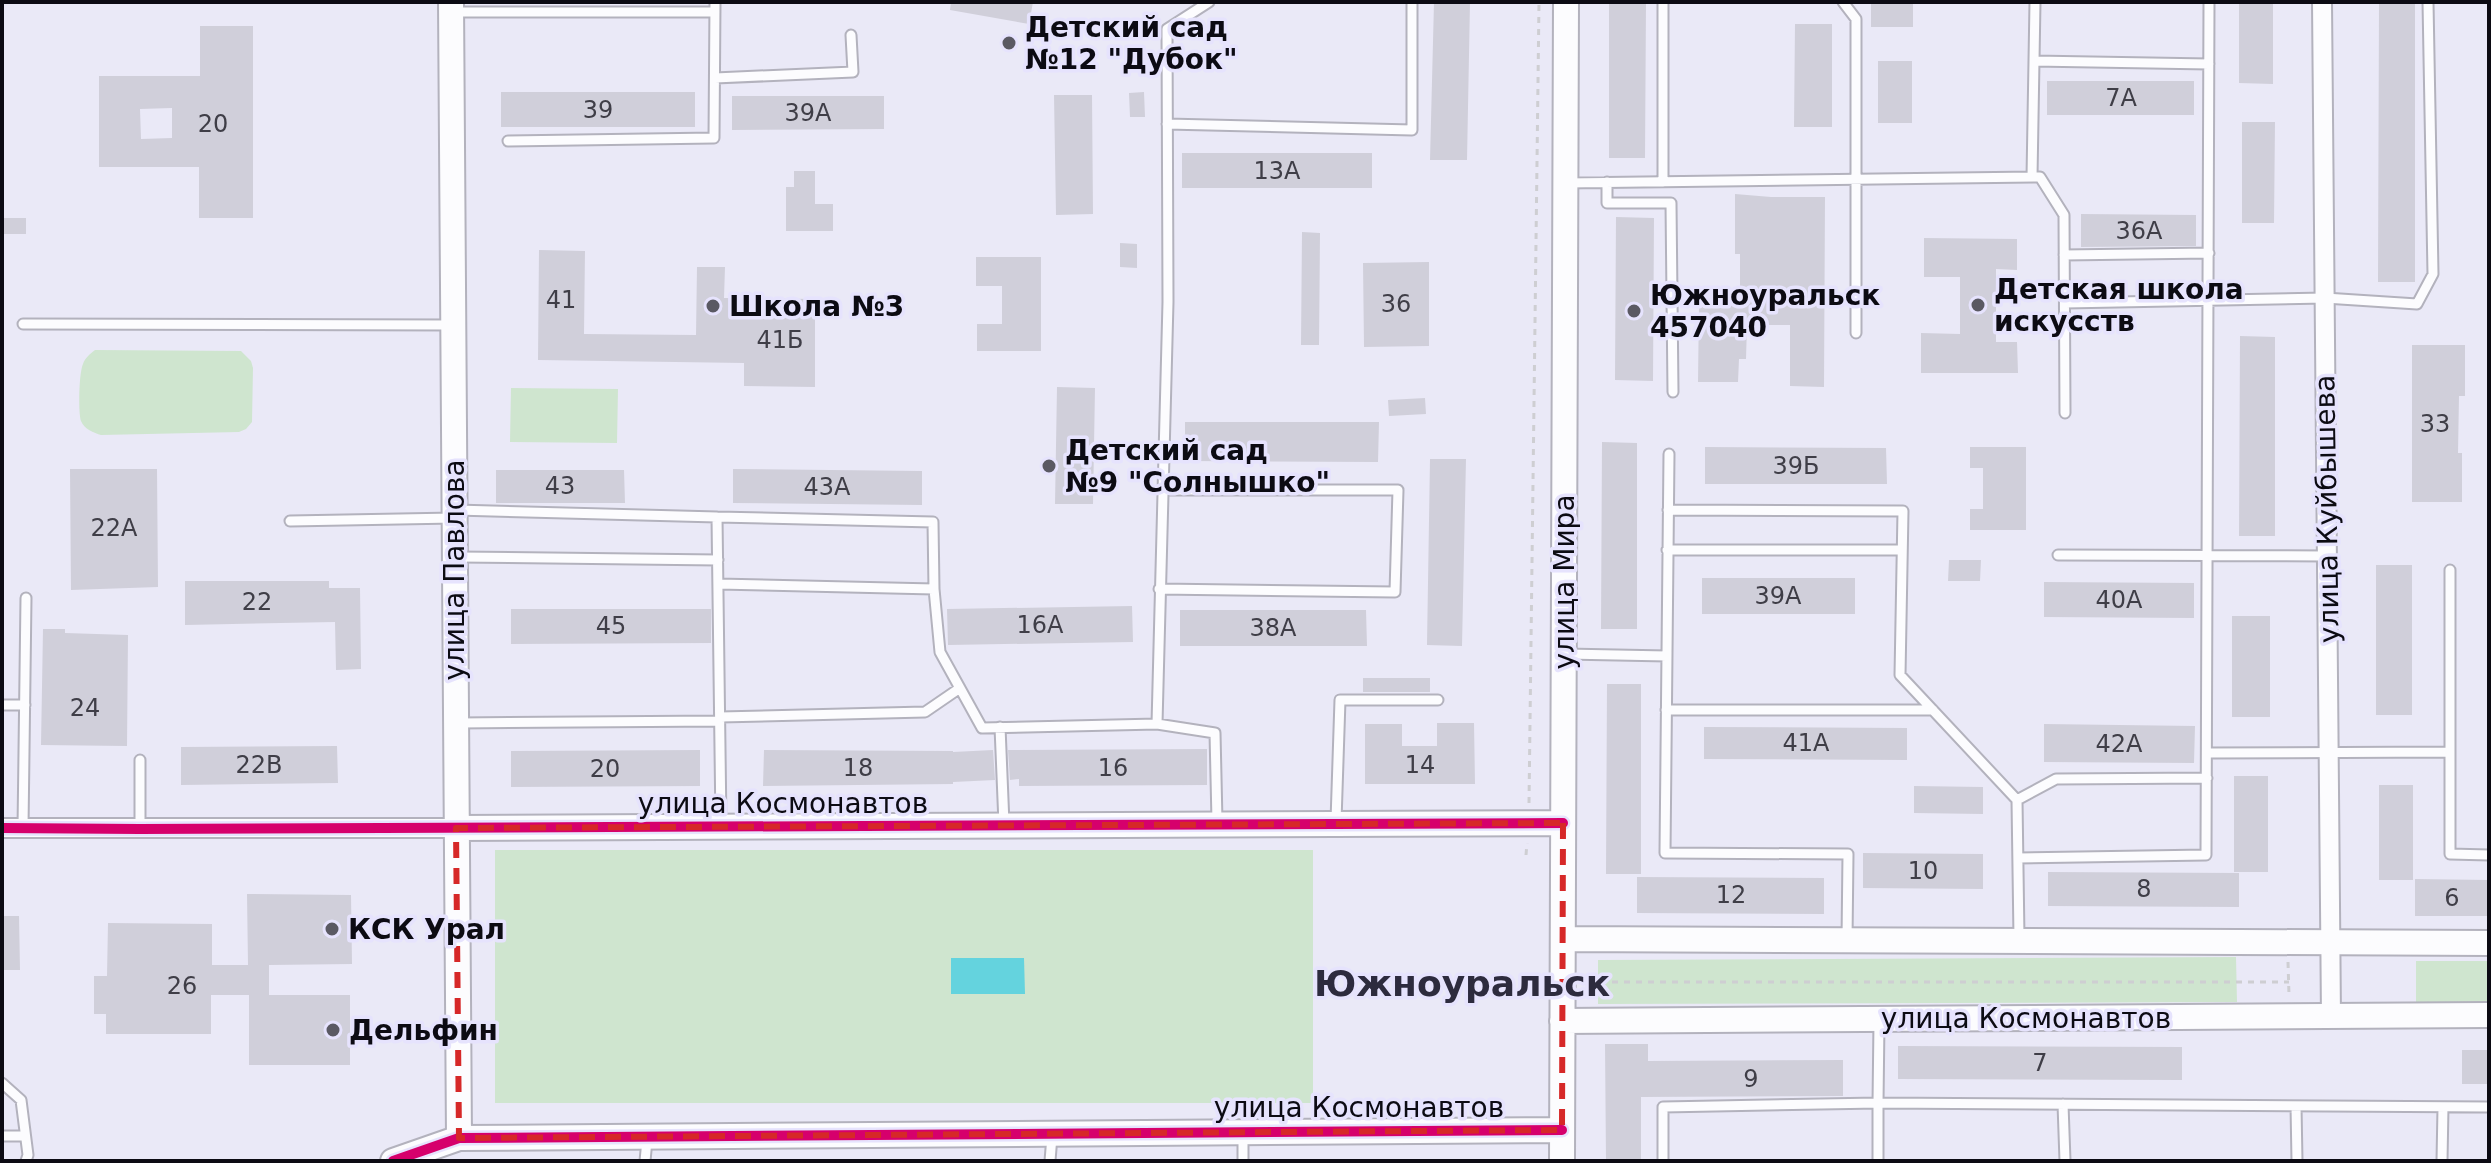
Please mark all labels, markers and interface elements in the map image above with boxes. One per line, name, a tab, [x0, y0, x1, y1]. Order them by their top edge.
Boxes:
place label: Детский сад №12 "Дубок"	[1025, 11, 1238, 76]
marker: Детский сад №12 "Дубок"	[1000, 34, 1018, 52]
house number: 7А	[2105, 84, 2137, 112]
house number: 39	[583, 96, 613, 124]
house number: 39А	[785, 99, 832, 127]
house number: 20	[198, 110, 228, 138]
house number: 13А	[1254, 157, 1301, 185]
house number: 36А	[2116, 217, 2163, 245]
place label: Детская школа искусств	[1994, 273, 2244, 338]
place label: Южноуральск 457040	[1650, 279, 1880, 344]
house number: 41	[546, 286, 576, 314]
place label: Школа №3	[729, 290, 904, 323]
house number: 36	[1381, 290, 1411, 318]
marker: Детская школа искусств	[1969, 296, 1987, 314]
marker: Школа №3	[704, 297, 722, 315]
marker: Южноуральск 457040	[1625, 302, 1643, 320]
house number: 41Б	[756, 326, 804, 354]
street label: улица Куйбышева	[2308, 375, 2346, 643]
house number: 33	[2420, 410, 2450, 438]
place label: Детский сад №9 "Солнышко"	[1065, 434, 1330, 499]
house number: 39Б	[1772, 452, 1820, 480]
marker: Детский сад №9 "Солнышко"	[1040, 457, 1058, 475]
street label: улица Павлова	[438, 459, 471, 681]
house number: 43	[545, 472, 575, 500]
house number: 43А	[804, 473, 851, 501]
street label: улица Мира	[1548, 494, 1581, 670]
house number: 22А	[91, 514, 138, 542]
house number: 39А	[1755, 582, 1802, 610]
house number: 40А	[2096, 586, 2143, 614]
house number: 22	[242, 588, 272, 616]
house number: 16А	[1017, 611, 1064, 639]
house number: 45	[596, 612, 626, 640]
house number: 38А	[1250, 614, 1297, 642]
house number: 24	[70, 694, 100, 722]
house number: 41А	[1783, 729, 1830, 757]
house number: 42А	[2096, 730, 2143, 758]
house number: 22В	[235, 751, 283, 779]
house number: 14	[1405, 751, 1435, 779]
house number: 18	[843, 754, 873, 782]
house number: 16	[1098, 754, 1128, 782]
house number: 20	[590, 755, 620, 783]
street label: улица Космонавтов	[638, 787, 928, 820]
house number: 10	[1908, 857, 1938, 885]
house number: 8	[2136, 875, 2152, 903]
house number: 12	[1716, 881, 1746, 909]
house number: 6	[2444, 884, 2460, 912]
place label: КСК Урал	[348, 913, 505, 946]
marker: КСК Урал	[323, 920, 341, 938]
district label: Южноуральск	[1314, 963, 1610, 1004]
house number: 26	[167, 972, 197, 1000]
street label: улица Космонавтов	[1881, 1002, 2171, 1035]
place label: Дельфин	[349, 1014, 498, 1047]
marker: Дельфин	[324, 1021, 342, 1039]
house number: 7	[2032, 1049, 2048, 1077]
house number: 9	[1743, 1065, 1759, 1093]
street label: улица Космонавтов	[1214, 1091, 1504, 1124]

